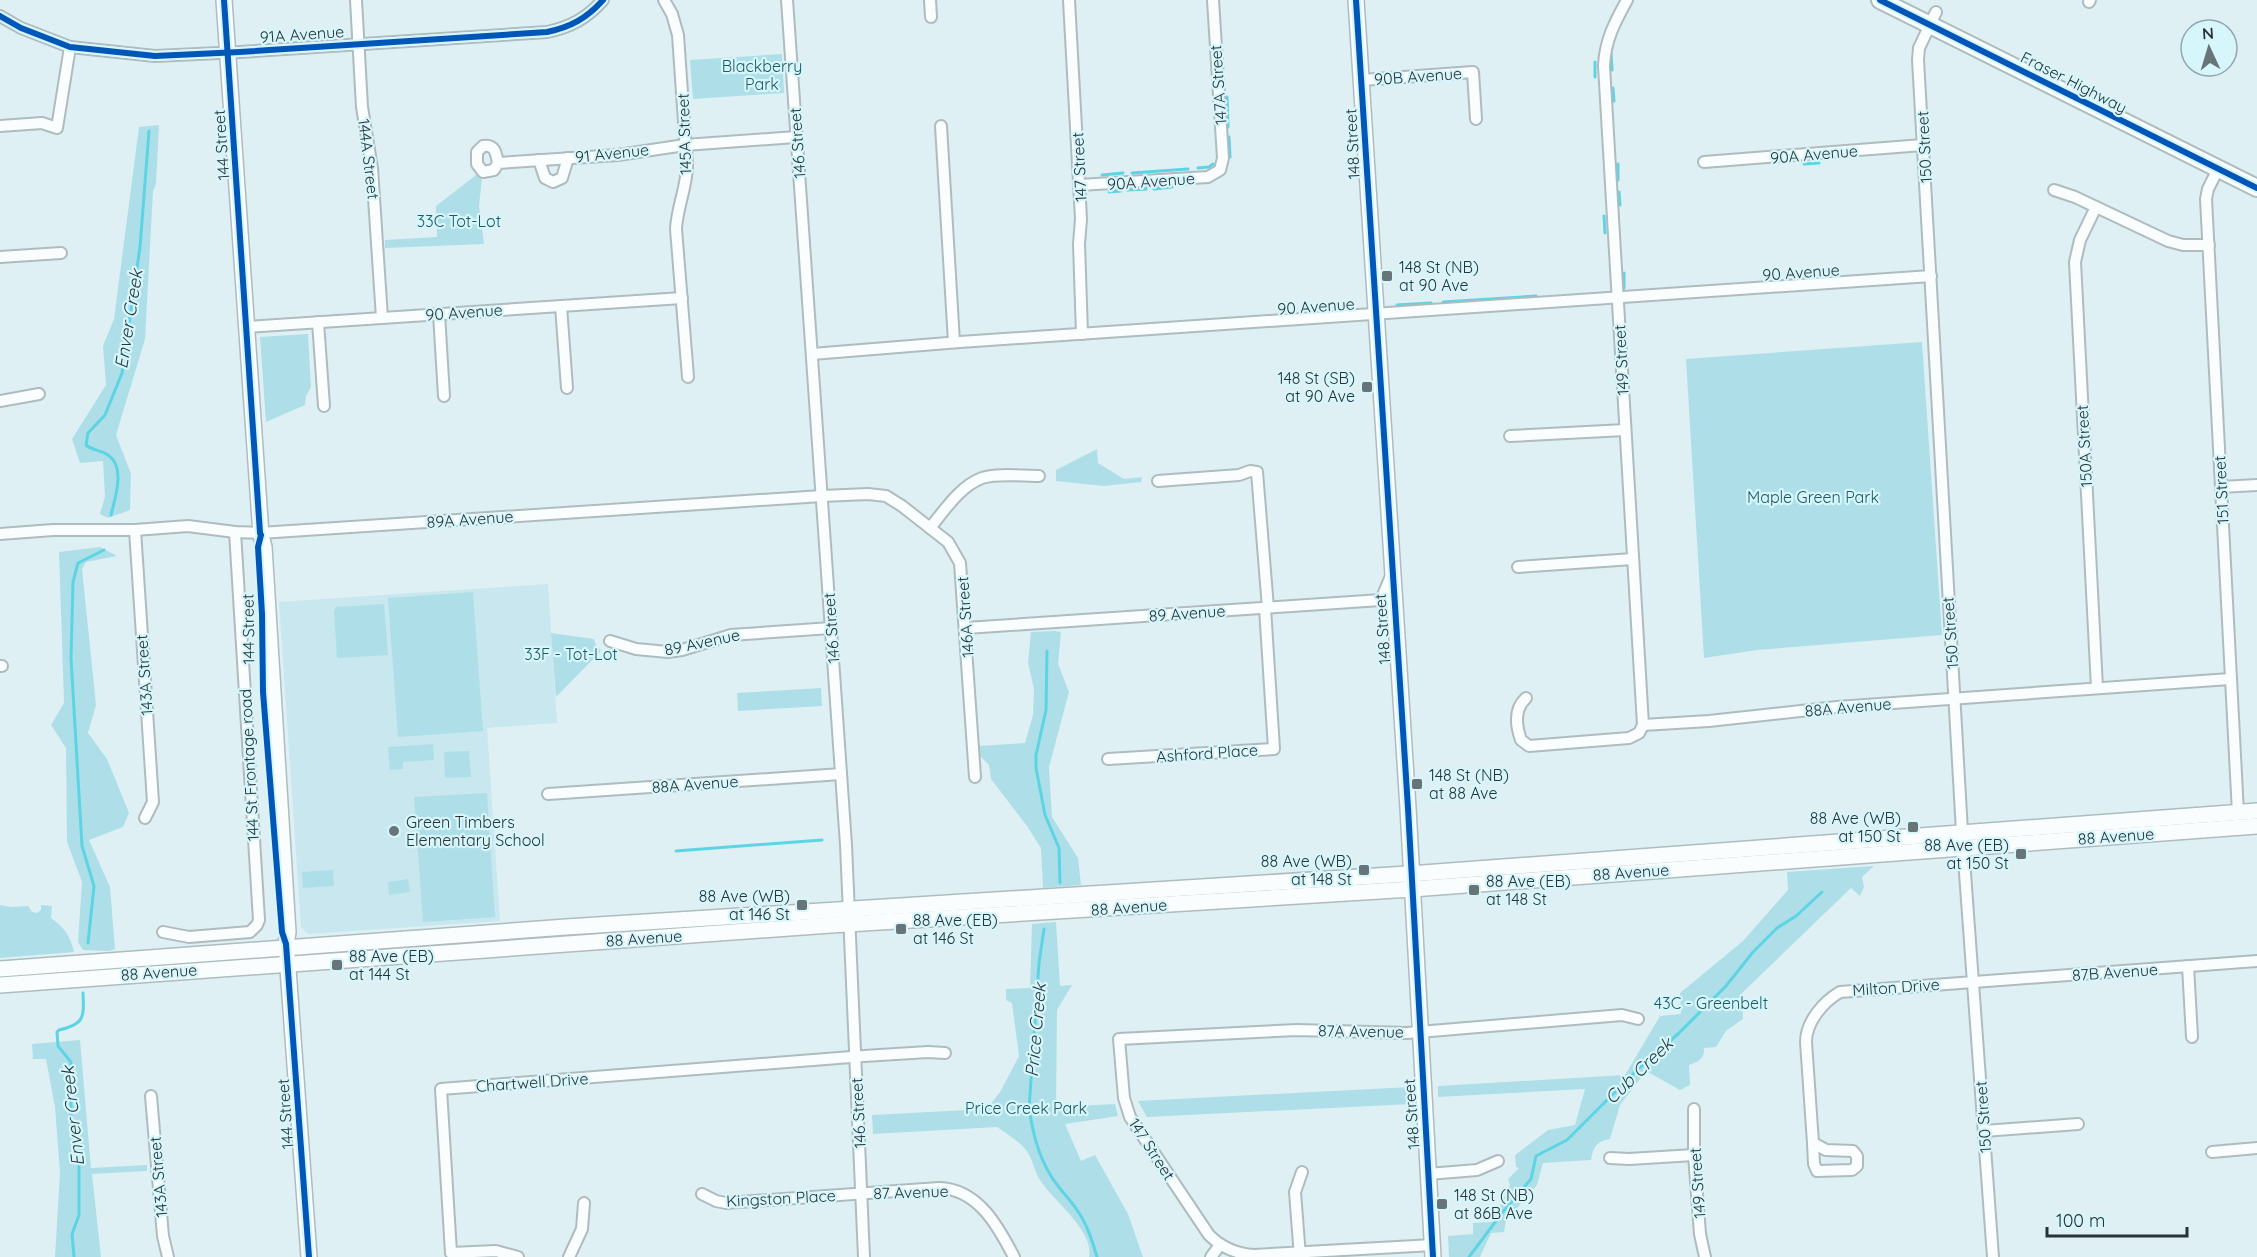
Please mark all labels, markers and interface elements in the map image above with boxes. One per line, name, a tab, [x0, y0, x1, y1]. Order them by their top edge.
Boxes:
north arrow	[2179, 18, 2239, 78]
street label: 91A Avenue	[259, 21, 345, 47]
text: N	[2201, 23, 2215, 43]
street label: 147A Street	[1205, 44, 1231, 126]
street label: Fraser Highway	[2018, 47, 2130, 117]
park label: Blackberry Park	[722, 56, 802, 94]
street label: 90B Avenue	[1373, 63, 1463, 89]
street label: 145A Street	[673, 93, 695, 175]
street label: 146 Street	[785, 107, 809, 179]
street label: 148 Street	[1340, 108, 1364, 180]
street label: 144 Street	[209, 109, 233, 181]
street label: 150 Street	[1912, 110, 1936, 184]
street label: 144A Street	[354, 118, 384, 200]
street label: 147 Street	[1067, 132, 1091, 202]
street label: 91 Avenue	[574, 139, 650, 167]
street label: 90A Avenue	[1769, 140, 1859, 168]
street label: 90A Avenue	[1107, 168, 1195, 194]
park label: 33C Tot-Lot	[417, 211, 501, 231]
place label: 148 St (NB) at 90 Ave	[1399, 257, 1479, 295]
street label: 90 Avenue	[1762, 259, 1840, 285]
water label: Enver Creek	[109, 266, 148, 370]
marker: 148 St (NB) at 90 Ave	[1380, 269, 1394, 283]
street label: 90 Avenue	[1277, 293, 1355, 319]
street label: 90 Avenue	[425, 299, 503, 325]
street label: 149 Street	[1609, 324, 1633, 396]
place label: 148 St (SB) at 90 Ave	[1278, 368, 1355, 406]
marker: 148 St (SB) at 90 Ave	[1360, 380, 1374, 394]
street label: 150A Street	[2072, 404, 2096, 488]
street label: 151 Street	[2209, 455, 2233, 525]
park label: Maple Green Park	[1747, 487, 1879, 507]
street label: 89A Avenue	[426, 506, 514, 532]
street label: 146A Street	[952, 576, 978, 658]
street label: 146 Street	[819, 592, 843, 664]
street label: 148 Street	[1370, 593, 1394, 665]
street label: 144 Street	[237, 594, 259, 664]
street label: 150 Street	[1938, 596, 1962, 670]
street label: 89 Avenue	[1148, 600, 1226, 626]
street label: 89 Avenue	[662, 624, 742, 660]
street label: 143A Street	[131, 634, 157, 716]
park label: 33F - Tot-Lot	[524, 644, 618, 664]
street label: 144 St Frontage road	[235, 688, 263, 842]
street label: 88A Avenue	[1804, 693, 1892, 721]
street label: Ashford Place	[1155, 739, 1259, 767]
place label: 148 St (NB) at 88 Ave	[1429, 765, 1509, 803]
street label: 88A Avenue	[651, 771, 739, 797]
marker: 148 St (NB) at 88 Ave	[1410, 777, 1424, 791]
place label: 88 Ave (WB) at 150 St	[1810, 808, 1901, 846]
place label: Green Timbers Elementary School	[406, 812, 545, 850]
marker: 88 Ave (WB) at 150 St	[1906, 820, 1920, 834]
street label: 88 Avenue	[2077, 823, 2155, 849]
marker: Green Timbers Elementary School	[387, 824, 401, 838]
place label: 88 Ave (EB) at 150 St	[1924, 835, 2009, 873]
marker: 88 Ave (EB) at 150 St	[2014, 847, 2028, 861]
place label: 88 Ave (WB) at 148 St	[1261, 851, 1352, 889]
street label: 88 Avenue	[1592, 859, 1670, 885]
marker: 88 Ave (WB) at 148 St	[1357, 863, 1371, 877]
place label: 88 Ave (EB) at 148 St	[1486, 871, 1571, 909]
marker: 88 Ave (EB) at 148 St	[1467, 883, 1481, 897]
place label: 88 Ave (WB) at 146 St	[699, 886, 790, 924]
street label: 88 Avenue	[1090, 894, 1168, 920]
marker: 88 Ave (WB) at 146 St	[795, 898, 809, 912]
place label: 88 Ave (EB) at 146 St	[913, 910, 998, 948]
marker: 88 Ave (EB) at 146 St	[894, 922, 908, 936]
street label: 88 Avenue	[605, 925, 683, 951]
place label: 88 Ave (EB) at 144 St	[349, 946, 434, 984]
marker: 88 Ave (EB) at 144 St	[330, 958, 344, 972]
street label: 88 Avenue	[120, 959, 198, 985]
street label: 87B Avenue	[2071, 959, 2159, 985]
street label: Milton Drive	[1852, 974, 1940, 1000]
water label: Price Creek	[1020, 981, 1051, 1078]
park label: 43C - Greenbelt	[1654, 993, 1768, 1013]
street label: 87A Avenue	[1318, 1020, 1404, 1042]
water label: Cub Creek	[1600, 1032, 1679, 1109]
water label: Enver Creek	[56, 1064, 89, 1167]
street label: Chartwell Drive	[475, 1068, 589, 1096]
street label: 146 Street	[846, 1077, 870, 1149]
street label: 144 Street	[273, 1078, 297, 1150]
street label: 148 Street	[1399, 1078, 1423, 1150]
street label: 150 Street	[1971, 1080, 1995, 1154]
park label: Price Creek Park	[965, 1098, 1087, 1118]
street label: 147 Street	[1125, 1114, 1179, 1184]
street label: 143A Street	[145, 1136, 171, 1218]
street label: 149 Street	[1685, 1147, 1709, 1219]
street label: 87 Avenue	[873, 1181, 949, 1203]
street label: Kingston Place	[726, 1185, 836, 1211]
place label: 148 St (NB) at 86B Ave	[1454, 1185, 1534, 1223]
marker: 148 St (NB) at 86B Ave	[1435, 1197, 1449, 1211]
scale bar	[2047, 1200, 2186, 1238]
text: 100 m	[2056, 1209, 2105, 1232]

